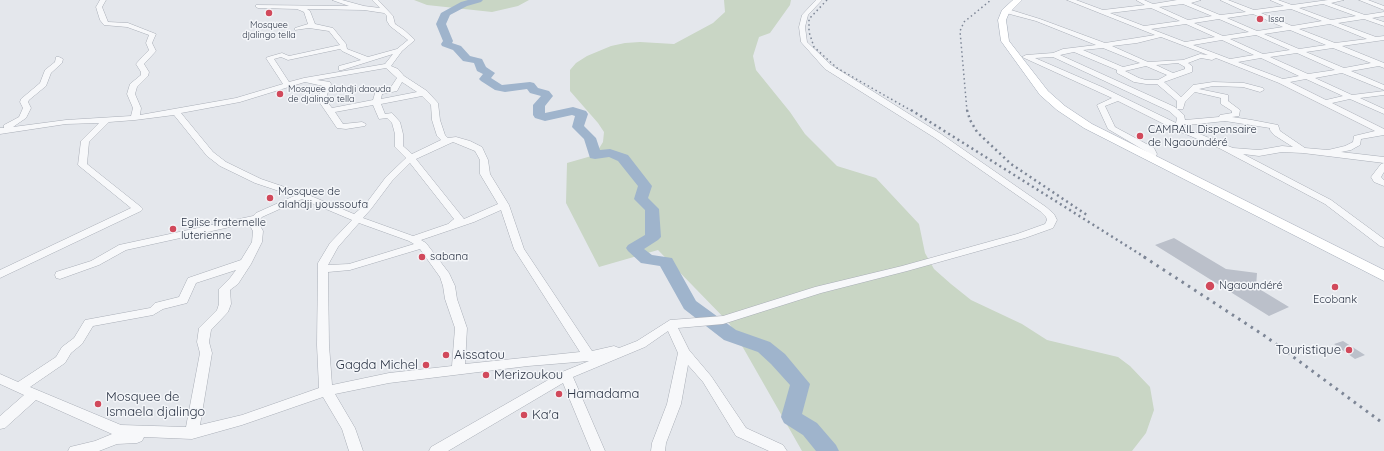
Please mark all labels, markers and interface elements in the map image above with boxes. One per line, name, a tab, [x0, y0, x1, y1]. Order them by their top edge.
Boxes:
marker: Mosquee djalingo tella	[264, 8, 274, 18]
marker: Issa	[1255, 14, 1265, 24]
place label: Issa	[1268, 14, 1284, 24]
place label: Mosquee djalingo tella	[242, 20, 296, 41]
place label: Mosquee alahdji daouda de djalingo tella	[288, 84, 391, 105]
marker: Mosquee alahdji daouda de djalingo tella	[275, 89, 285, 99]
place label: CAMRAIL Dispensaire de Ngaoundéré	[1148, 123, 1257, 149]
marker: CAMRAIL Dispensaire de Ngaoundéré	[1135, 131, 1145, 141]
place label: Mosquee de alahdji youssoufa	[278, 185, 368, 211]
marker: Mosquee de alahdji youssoufa	[265, 193, 275, 203]
place label: Eglise fraternelle luterienne	[181, 216, 266, 242]
marker: Eglise fraternelle luterienne	[168, 224, 178, 234]
place label: sabana	[430, 250, 468, 264]
marker: sabana	[417, 252, 427, 262]
place label: Ngaoundéré	[1219, 279, 1283, 293]
marker: Ngaoundéré	[1204, 280, 1216, 292]
marker: Ecobank	[1330, 282, 1340, 292]
place label: Ecobank	[1313, 293, 1357, 307]
place label: Touristique	[1276, 342, 1341, 358]
marker: Touristique	[1344, 345, 1354, 355]
place label: Aissatou	[454, 347, 505, 363]
marker: Aissatou	[441, 350, 451, 360]
place label: Gagda Michel	[336, 357, 418, 373]
marker: Gagda Michel	[421, 360, 431, 370]
place label: Merizoukou	[494, 367, 563, 383]
marker: Merizoukou	[481, 370, 491, 380]
place label: Hamadama	[567, 386, 639, 402]
place label: Mosquee de Ismaela djalingo	[106, 389, 205, 420]
marker: Hamadama	[554, 389, 564, 399]
marker: Mosquee de Ismaela djalingo	[93, 399, 103, 409]
place label: Ka'a	[532, 407, 559, 423]
marker: Ka'a	[519, 410, 529, 420]

